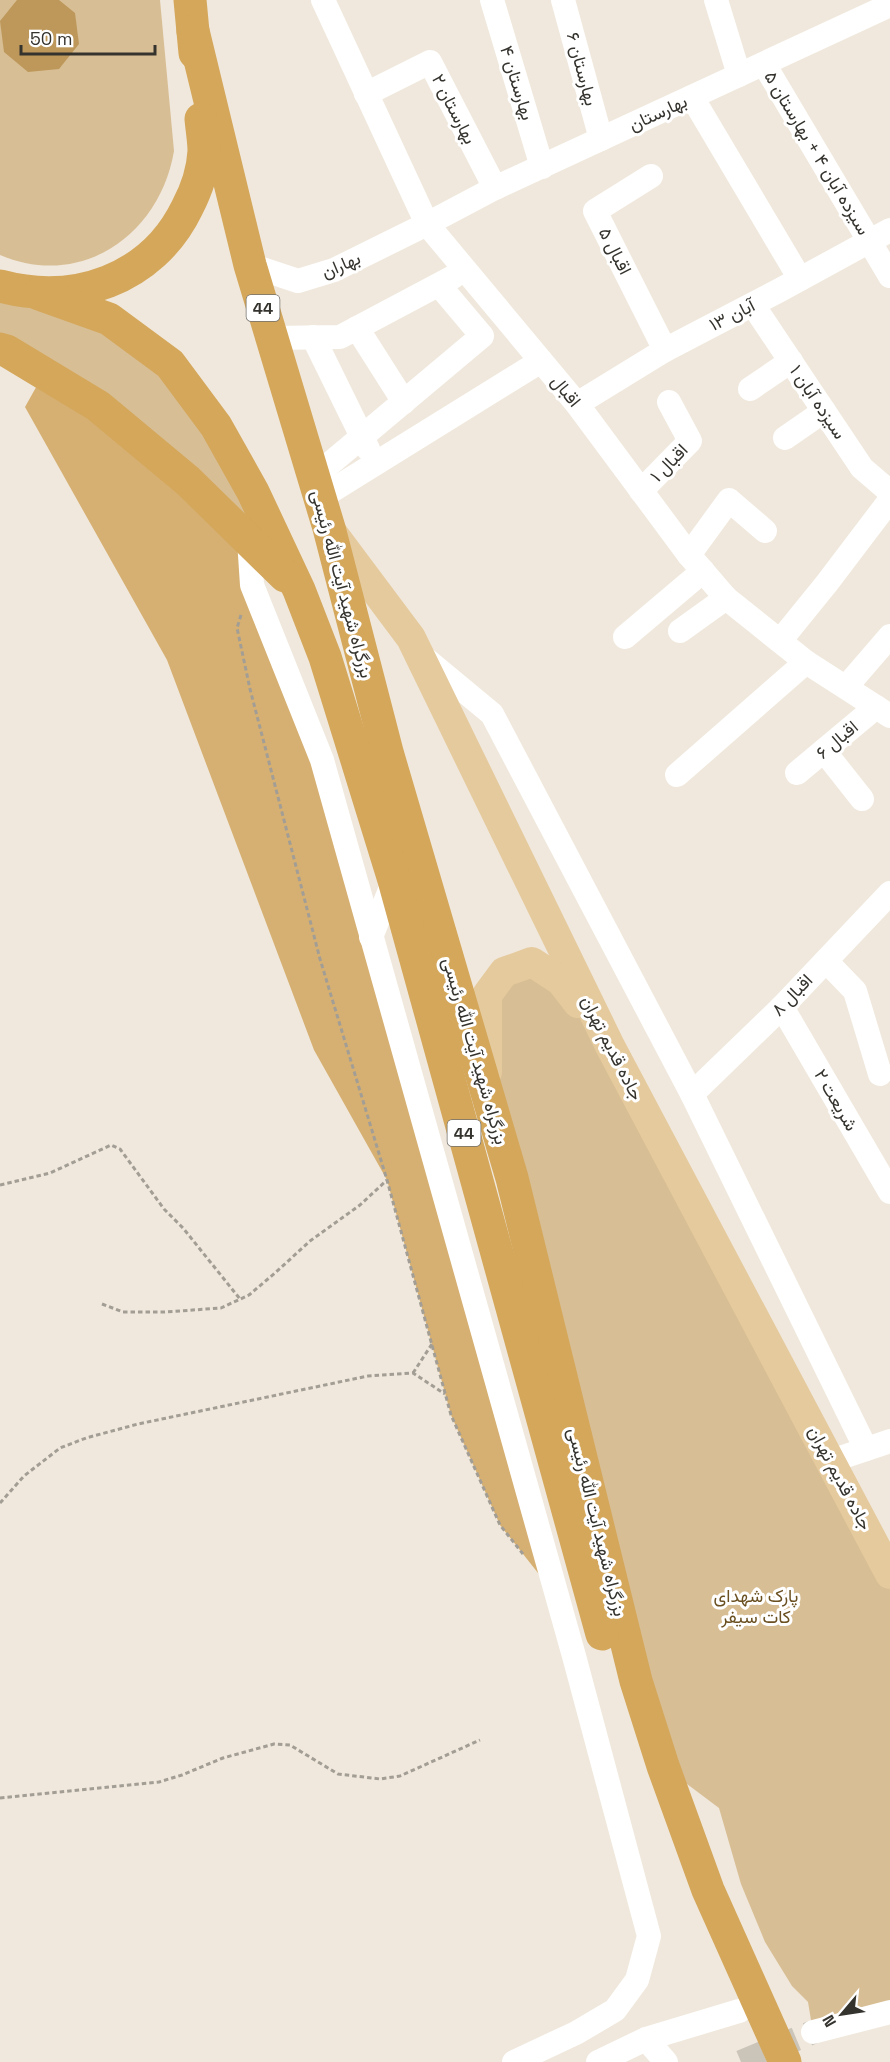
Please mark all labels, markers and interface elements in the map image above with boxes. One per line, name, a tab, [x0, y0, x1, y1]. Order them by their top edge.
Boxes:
scale bar	[21, 18, 154, 56]
text: 50 m	[30, 27, 72, 50]
street label: بهارستان ۶	[562, 30, 603, 108]
street label: بهارستان ۴	[495, 43, 540, 123]
street label: سیزده آبان ۴ + بهارستان ۵	[759, 67, 875, 239]
street label: بهارستان ۲	[427, 70, 482, 148]
street label: بهارستان	[625, 89, 691, 136]
street label: اقبال ۵	[594, 223, 637, 278]
street label: بهاران	[318, 246, 364, 283]
street label: ۱۳ آبان	[705, 293, 760, 336]
road number: 44	[246, 295, 280, 321]
street label: سیزده آبان ۱	[785, 360, 852, 443]
street label: اقبال	[546, 370, 586, 411]
street label: اقبال ۱	[645, 439, 692, 487]
street label: بزرگراه شهید آیت الله رئیسی	[306, 487, 379, 680]
street label: اقبال ۶	[811, 715, 863, 764]
street label: بزرگراه شهید آیت الله رئیسی	[438, 955, 513, 1147]
street label: اقبال ۸	[766, 969, 817, 1021]
street label: جاده قدیم تهران	[575, 992, 649, 1104]
street label: شریعت ۲	[810, 1065, 863, 1135]
road number: 44	[448, 1120, 480, 1146]
street label: جاده قدیم تهران	[803, 1422, 877, 1534]
street label: بزرگراه شهید آیت الله رئیسی	[563, 1425, 632, 1619]
park label: پارک شهدای کات سیفر	[714, 1584, 798, 1628]
north arrow	[812, 1984, 872, 2044]
text: N	[818, 2011, 841, 2031]

